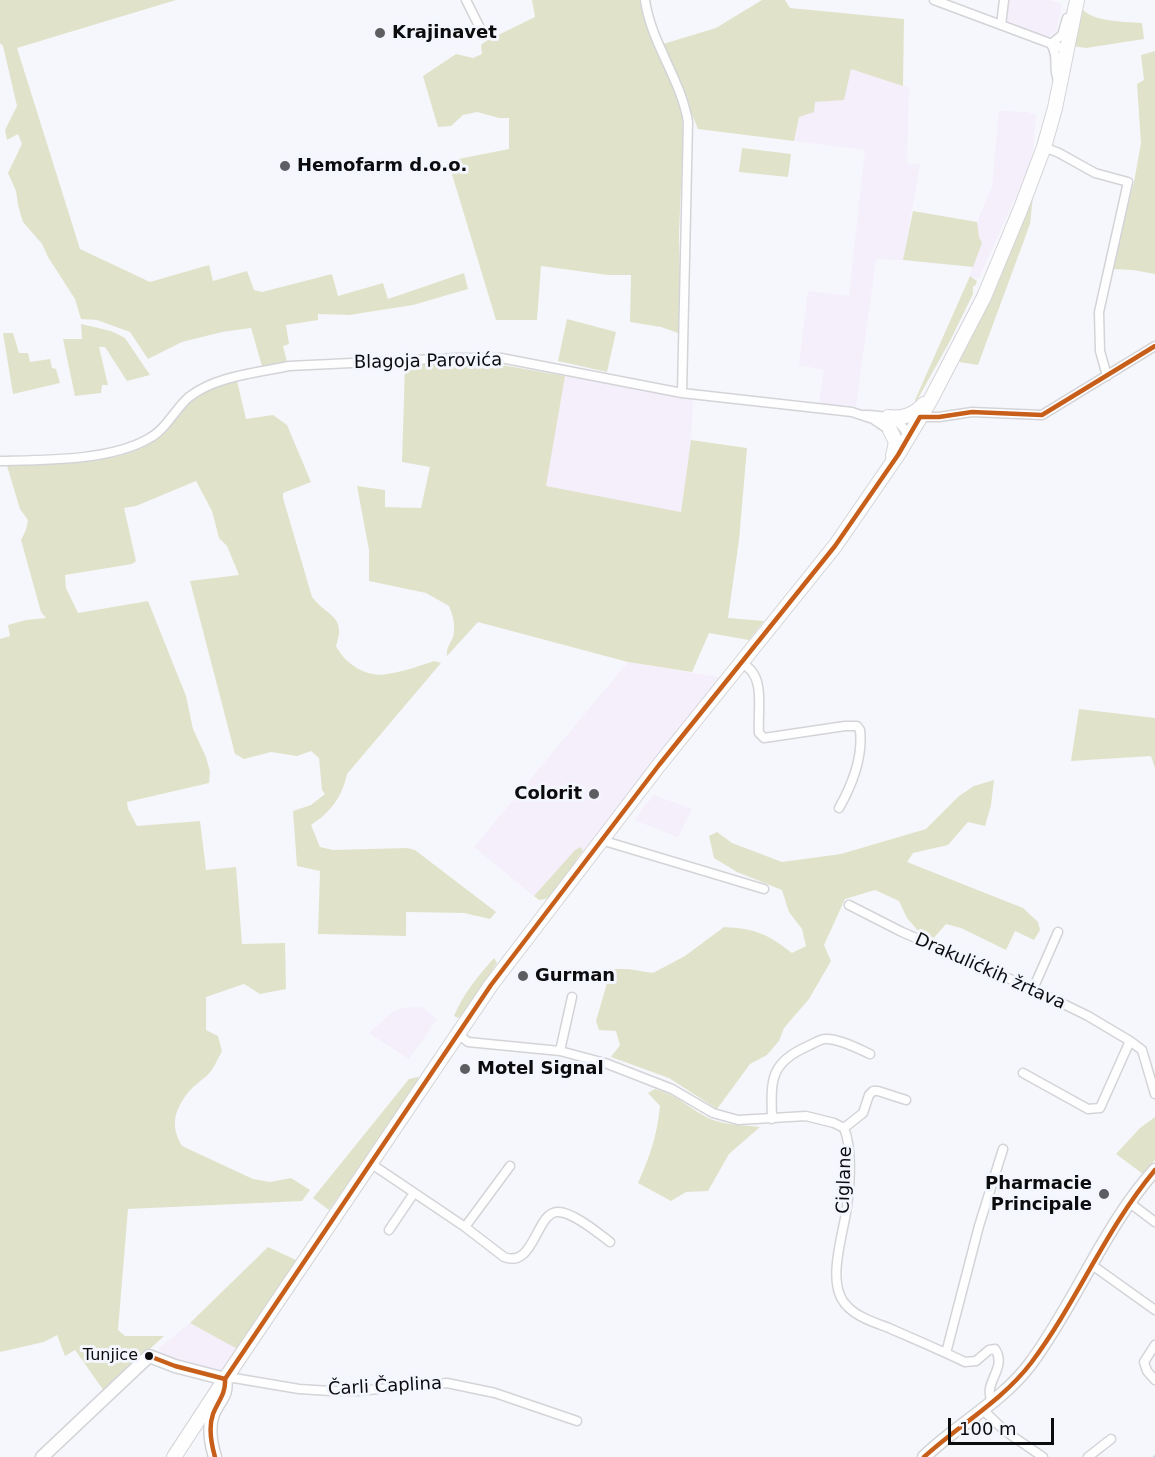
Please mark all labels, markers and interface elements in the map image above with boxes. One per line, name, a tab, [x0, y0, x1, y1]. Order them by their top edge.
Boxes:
place label: Krajinavet	[392, 22, 497, 44]
marker: Krajinavet	[373, 26, 387, 40]
place label: Hemofarm d.o.o.	[297, 155, 467, 177]
marker: Hemofarm d.o.o.	[278, 159, 292, 173]
street label: Blagoja Parovića	[354, 350, 502, 374]
place label: Colorit	[514, 783, 582, 805]
marker: Colorit	[587, 787, 601, 801]
street label: Drakulićkih žrtava	[911, 929, 1069, 1015]
place label: Gurman	[535, 965, 615, 987]
marker: Gurman	[516, 969, 530, 983]
place label: Motel Signal	[477, 1058, 604, 1080]
marker: Motel Signal	[458, 1062, 472, 1076]
street label: Ciglane	[833, 1146, 857, 1214]
place label: Pharmacie Principale	[985, 1173, 1092, 1216]
marker: Pharmacie Principale	[1097, 1187, 1111, 1201]
place label: Tunjice	[83, 1346, 138, 1366]
marker: Tunjice	[143, 1350, 155, 1362]
street label: Čarli Čaplina	[327, 1373, 443, 1401]
scale bar	[951, 1406, 1058, 1444]
text: 100 m	[959, 1418, 1017, 1439]

